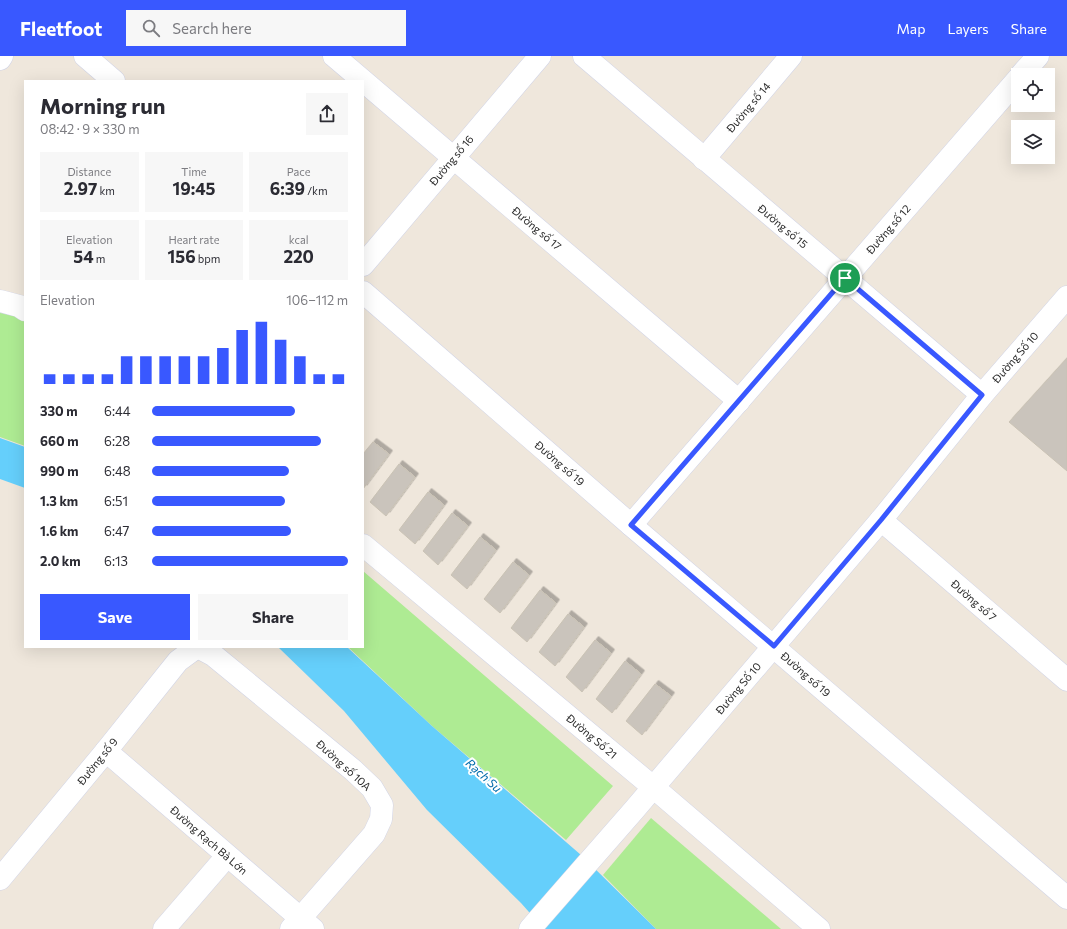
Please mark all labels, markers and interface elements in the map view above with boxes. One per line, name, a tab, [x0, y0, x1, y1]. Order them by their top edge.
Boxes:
search box	[126, 10, 406, 46]
text: Fleetfoot	[20, 17, 102, 40]
icon: search	[140, 17, 162, 39]
text: Search here	[172, 19, 252, 37]
text: Map	[897, 20, 925, 37]
text: Layers	[947, 20, 989, 37]
text: Share	[1011, 20, 1047, 37]
map controls	[1011, 68, 1055, 164]
button: locate	[1011, 68, 1055, 112]
street label: Đường số 14	[723, 79, 773, 135]
text: Morning run	[40, 92, 166, 119]
button: share	[306, 93, 348, 135]
button: layers	[1011, 120, 1055, 164]
text: 08:42 · 9 × 330 m	[40, 121, 140, 137]
street label: Đường số 16	[426, 132, 476, 188]
text: Distance	[67, 165, 111, 178]
text: Time	[181, 165, 207, 178]
text: Pace	[287, 165, 311, 178]
text: 2.97	[64, 178, 97, 199]
text: 19:45	[172, 178, 216, 199]
text: 6:39	[270, 178, 305, 199]
text: km	[97, 184, 115, 197]
text: /km	[305, 184, 328, 197]
street label: Đường số 15	[755, 201, 811, 251]
street label: Đường số 12	[862, 202, 913, 257]
street label: Đường số 17	[509, 203, 565, 253]
text: Elevation	[66, 233, 113, 246]
text: Heart rate	[168, 233, 220, 246]
text: kcal	[289, 233, 309, 246]
text: 54	[73, 246, 94, 267]
text: 156	[168, 246, 196, 267]
text: 220	[283, 246, 314, 267]
text: m	[94, 252, 105, 265]
text: bpm	[196, 252, 220, 265]
pin	[828, 261, 862, 295]
icon: arrive	[834, 267, 856, 289]
text: Elevation	[40, 292, 95, 308]
text: 106–112 m	[286, 292, 348, 308]
street label: Đường Số 10	[989, 329, 1041, 386]
text: 330 m	[40, 403, 78, 419]
text: 6:44	[104, 403, 131, 419]
text: 660 m	[40, 433, 79, 449]
text: 6:28	[104, 433, 130, 449]
street label: Đường số 19	[532, 437, 588, 488]
text: 990 m	[40, 463, 79, 479]
text: 6:48	[104, 463, 131, 479]
text: 1.3 km	[40, 493, 78, 509]
text: 6:51	[104, 493, 128, 509]
text: 1.6 km	[40, 523, 78, 539]
text: 6:47	[104, 523, 129, 539]
text: 2.0 km	[40, 553, 81, 569]
text: 6:13	[104, 553, 128, 569]
street label: Đường số 7	[948, 576, 999, 623]
button: Save	[40, 594, 190, 640]
button: Share	[198, 594, 348, 640]
street label: Đường số 19	[778, 648, 834, 699]
street label: Đường Số 10	[712, 660, 763, 717]
street label: Đường Số 21	[563, 710, 620, 761]
street label: Đường số 9	[73, 735, 120, 788]
street label: Đường số 10A	[313, 736, 374, 793]
water label: Rạch Su	[463, 755, 505, 795]
street label: Đường Rạch Bà Lớn	[167, 802, 250, 877]

